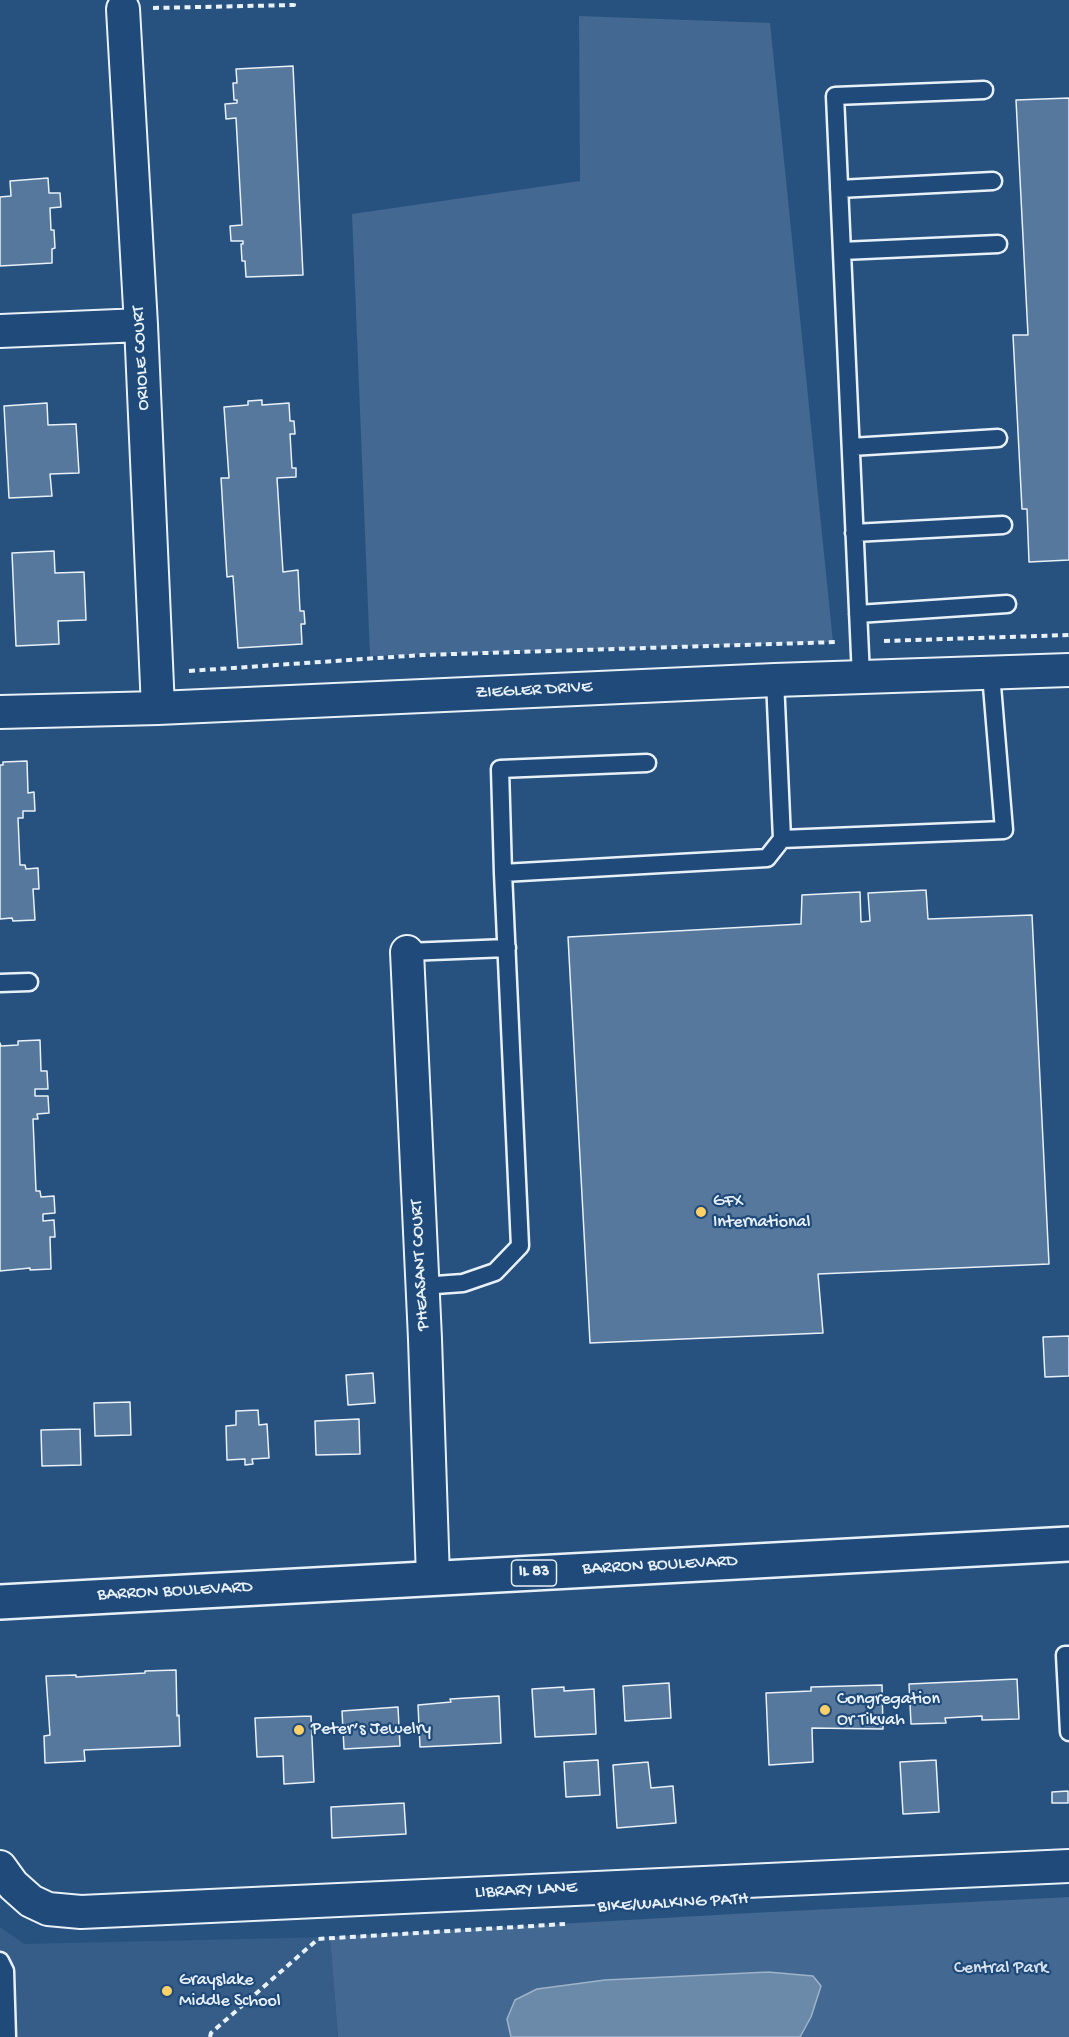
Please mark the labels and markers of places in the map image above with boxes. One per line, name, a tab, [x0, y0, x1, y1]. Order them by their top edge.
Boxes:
place label: GFX International	[713, 1191, 811, 1234]
marker: GFX International	[694, 1205, 708, 1219]
place label: Congregation Or Tikvah	[837, 1689, 940, 1732]
marker: Congregation Or Tikvah	[818, 1703, 832, 1717]
place label: Peter’s Jewelry	[311, 1719, 431, 1741]
marker: Peter’s Jewelry	[292, 1723, 306, 1737]
place label: Grayslake Middle School	[179, 1970, 281, 2012]
marker: Grayslake Middle School	[160, 1984, 174, 1998]

